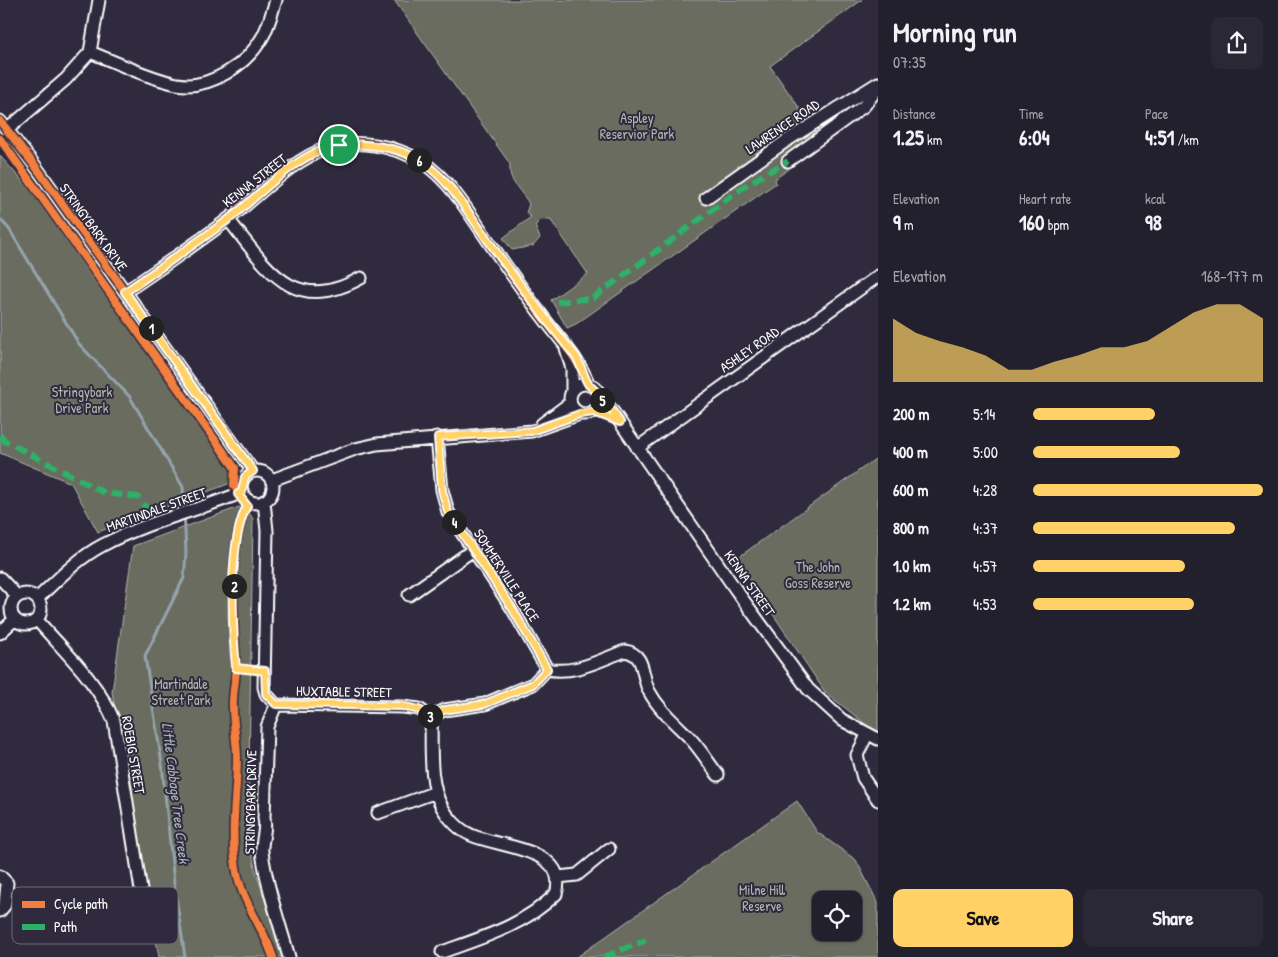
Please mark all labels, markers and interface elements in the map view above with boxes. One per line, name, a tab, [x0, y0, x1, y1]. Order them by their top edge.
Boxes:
text: Morning run	[893, 13, 1017, 51]
button: share	[1211, 17, 1263, 69]
text: 07:35	[893, 51, 926, 73]
street label: LAWRENCE ROAD	[741, 94, 823, 158]
text: Distance	[893, 104, 936, 123]
text: Time	[1019, 104, 1044, 123]
text: Pace	[1145, 104, 1168, 123]
park label: Aspley Reservior Park	[600, 108, 675, 143]
text: 1.25	[893, 123, 924, 152]
text: 6:04	[1019, 123, 1050, 152]
text: 4:51	[1145, 123, 1174, 152]
pin	[318, 124, 360, 166]
text: km	[924, 130, 942, 149]
text: /km	[1174, 130, 1199, 149]
icon: arrive	[325, 131, 353, 159]
pin: 6	[406, 148, 432, 172]
street label: KENNA STREET	[218, 149, 290, 211]
text: 6	[417, 151, 422, 170]
street label: STRINGYBARK DRIVE	[56, 179, 132, 275]
text: Elevation	[893, 189, 940, 208]
text: Heart rate	[1019, 189, 1071, 208]
text: kcal	[1145, 189, 1165, 208]
text: 9	[893, 208, 901, 237]
text: 160	[1019, 208, 1044, 237]
text: 98	[1145, 208, 1162, 237]
text: m	[901, 215, 913, 234]
text: bpm	[1044, 215, 1069, 234]
text: Elevation	[893, 265, 946, 287]
text: 168–177 m	[1201, 265, 1263, 287]
pin: 1	[138, 316, 164, 340]
text: 1	[149, 319, 154, 338]
street label: ASHLEY ROAD	[716, 321, 783, 376]
park label: Stringybark Drive Park	[52, 382, 113, 417]
pin: 5	[590, 388, 614, 412]
text: 5	[600, 391, 605, 410]
text: 200 m	[893, 403, 929, 425]
text: 5:14	[973, 403, 995, 425]
text: 400 m	[893, 441, 928, 463]
text: 5:00	[973, 441, 998, 463]
text: 600 m	[893, 479, 928, 501]
text: 4:28	[973, 479, 997, 501]
street label: MARTINDALE STREET	[103, 482, 209, 536]
pin: 4	[442, 510, 466, 534]
text: 4	[452, 513, 457, 532]
text: 800 m	[893, 517, 929, 539]
text: 4:37	[973, 517, 998, 539]
street label: SOMMERVILLE PLACE	[470, 525, 544, 625]
street label: KENNA STREET	[720, 546, 780, 620]
text: 1.0 km	[893, 555, 931, 577]
text: 4:57	[973, 555, 997, 577]
park label: The John Goss Reserve	[785, 557, 851, 592]
pin: 2	[222, 574, 246, 598]
text: 2	[231, 577, 238, 596]
text: 1.2 km	[893, 593, 931, 615]
text: 4:53	[973, 593, 997, 615]
park label: Martindale Street Park	[151, 674, 211, 709]
street label: HUXTABLE STREET	[296, 681, 393, 701]
pin: 3	[418, 704, 442, 728]
text: 3	[427, 707, 434, 726]
street label: ROEBIG STREET	[118, 714, 150, 796]
water label: Little Cabbage Tree Creek	[157, 722, 195, 866]
street label: STRINGYBARK DRIVE	[240, 750, 260, 854]
park label: Milne Hill Reserve	[739, 880, 786, 915]
legend	[12, 887, 178, 944]
button: Save	[893, 889, 1073, 947]
button: Share	[1083, 889, 1263, 947]
map controls	[812, 891, 862, 941]
button: locate	[812, 891, 862, 941]
text: Cycle path	[54, 894, 108, 914]
text: Path	[54, 917, 77, 936]

